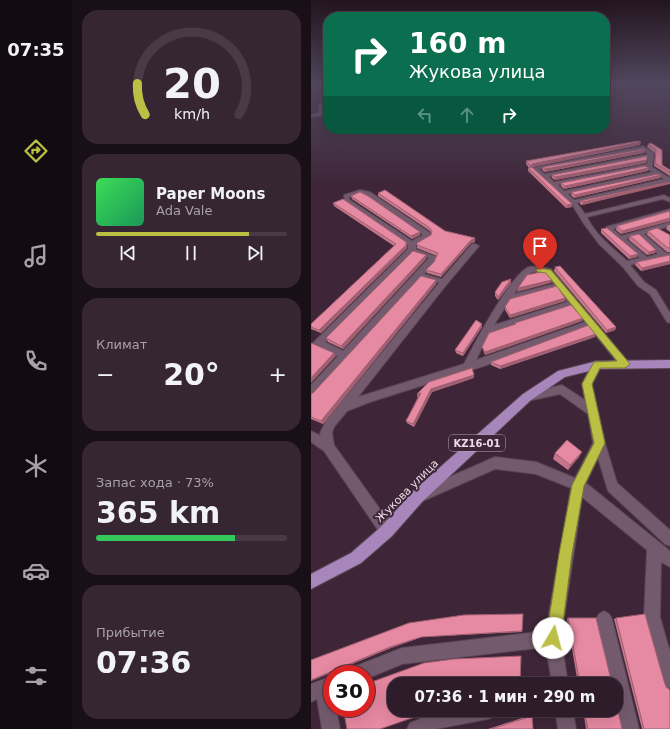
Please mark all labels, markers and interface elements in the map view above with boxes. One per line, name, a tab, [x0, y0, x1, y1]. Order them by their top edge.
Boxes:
text: 160 m	[409, 27, 506, 60]
icon: right	[343, 28, 395, 80]
text: 07:35	[7, 39, 65, 60]
text: 20	[163, 59, 220, 108]
text: Жукова улица	[409, 61, 545, 82]
icon: left	[414, 104, 436, 126]
icon: ahead	[456, 104, 478, 126]
icon: right	[498, 104, 520, 126]
text: km/h	[173, 105, 210, 121]
icon: directions	[22, 137, 50, 165]
text: Paper Moons	[156, 185, 265, 203]
text: Ada Vale	[156, 203, 212, 218]
pin	[523, 229, 557, 270]
icon: arrive	[529, 235, 551, 257]
icon: music	[22, 242, 50, 270]
icon: previous	[117, 242, 139, 264]
icon: pause	[180, 242, 202, 264]
icon: next	[244, 242, 266, 264]
text: Климат	[96, 337, 147, 352]
icon: phone	[22, 347, 50, 375]
text: 20°	[163, 357, 220, 392]
text: −	[96, 362, 114, 387]
text: +	[269, 362, 287, 387]
road number: KZ16-01	[449, 435, 505, 451]
icon: climate	[22, 452, 50, 480]
street label: Жукова улица	[373, 457, 441, 525]
text: Запас хода · 73%	[96, 475, 214, 490]
text: 365 km	[96, 495, 220, 530]
icon: car	[22, 557, 50, 585]
position arrow	[532, 617, 574, 659]
text: Прибытие	[96, 625, 165, 640]
text: 07:36	[96, 645, 192, 680]
icon: filters	[22, 662, 50, 690]
speed limit sign: 30	[323, 665, 375, 717]
text: 07:36 · 1 мин · 290 m	[415, 688, 596, 706]

